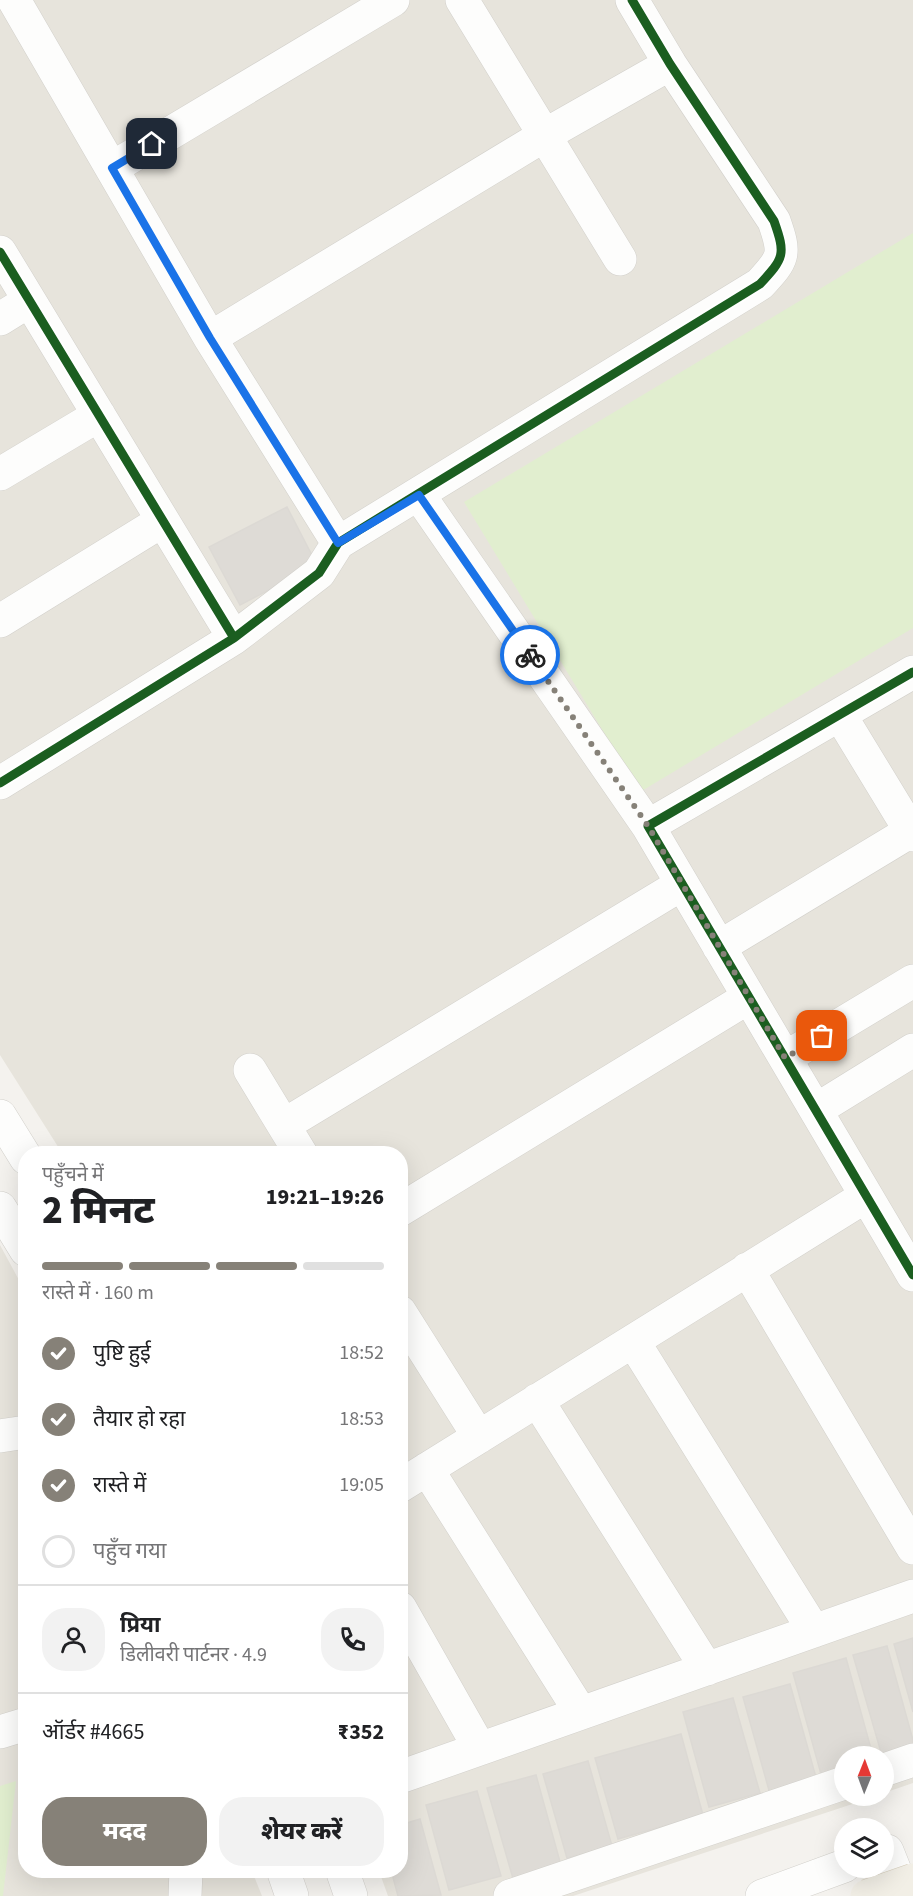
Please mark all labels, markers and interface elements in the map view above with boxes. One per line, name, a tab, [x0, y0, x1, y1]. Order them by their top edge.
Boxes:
pin	[126, 118, 177, 169]
icon: home	[135, 127, 168, 160]
courier	[500, 625, 560, 685]
icon: bike	[514, 639, 547, 672]
pin	[796, 1010, 847, 1061]
icon: bag	[805, 1019, 838, 1052]
text: पहुँचने में	[42, 1161, 104, 1189]
text: 19:21–19:26	[266, 1181, 384, 1213]
text: 2 मिनट	[42, 1183, 155, 1239]
text: रास्ते में · 160 m	[42, 1279, 154, 1307]
icon: check	[42, 1337, 75, 1370]
text: पुष्टि हुई	[93, 1337, 151, 1369]
text: 18:52	[339, 1339, 384, 1367]
icon: check	[42, 1403, 75, 1436]
text: तैयार हो रहा	[93, 1403, 186, 1435]
text: 18:53	[339, 1405, 384, 1433]
icon: check	[42, 1469, 75, 1502]
text: रास्ते में	[93, 1469, 146, 1501]
text: 19:05	[339, 1471, 384, 1499]
text: पहुँच गया	[93, 1535, 166, 1567]
button: person	[42, 1608, 105, 1671]
button: phone	[321, 1608, 384, 1671]
text: प्रिया	[120, 1609, 160, 1641]
text: डिलीवरी पार्टनर · 4.9	[120, 1641, 267, 1669]
text: ऑर्डर #4665	[42, 1716, 144, 1748]
text: ₹352	[338, 1716, 384, 1748]
north arrow	[834, 1746, 894, 1806]
map controls	[834, 1746, 894, 1878]
button: मदद	[42, 1797, 207, 1866]
button: शेयर करें	[219, 1797, 384, 1866]
button: layers	[834, 1818, 894, 1878]

